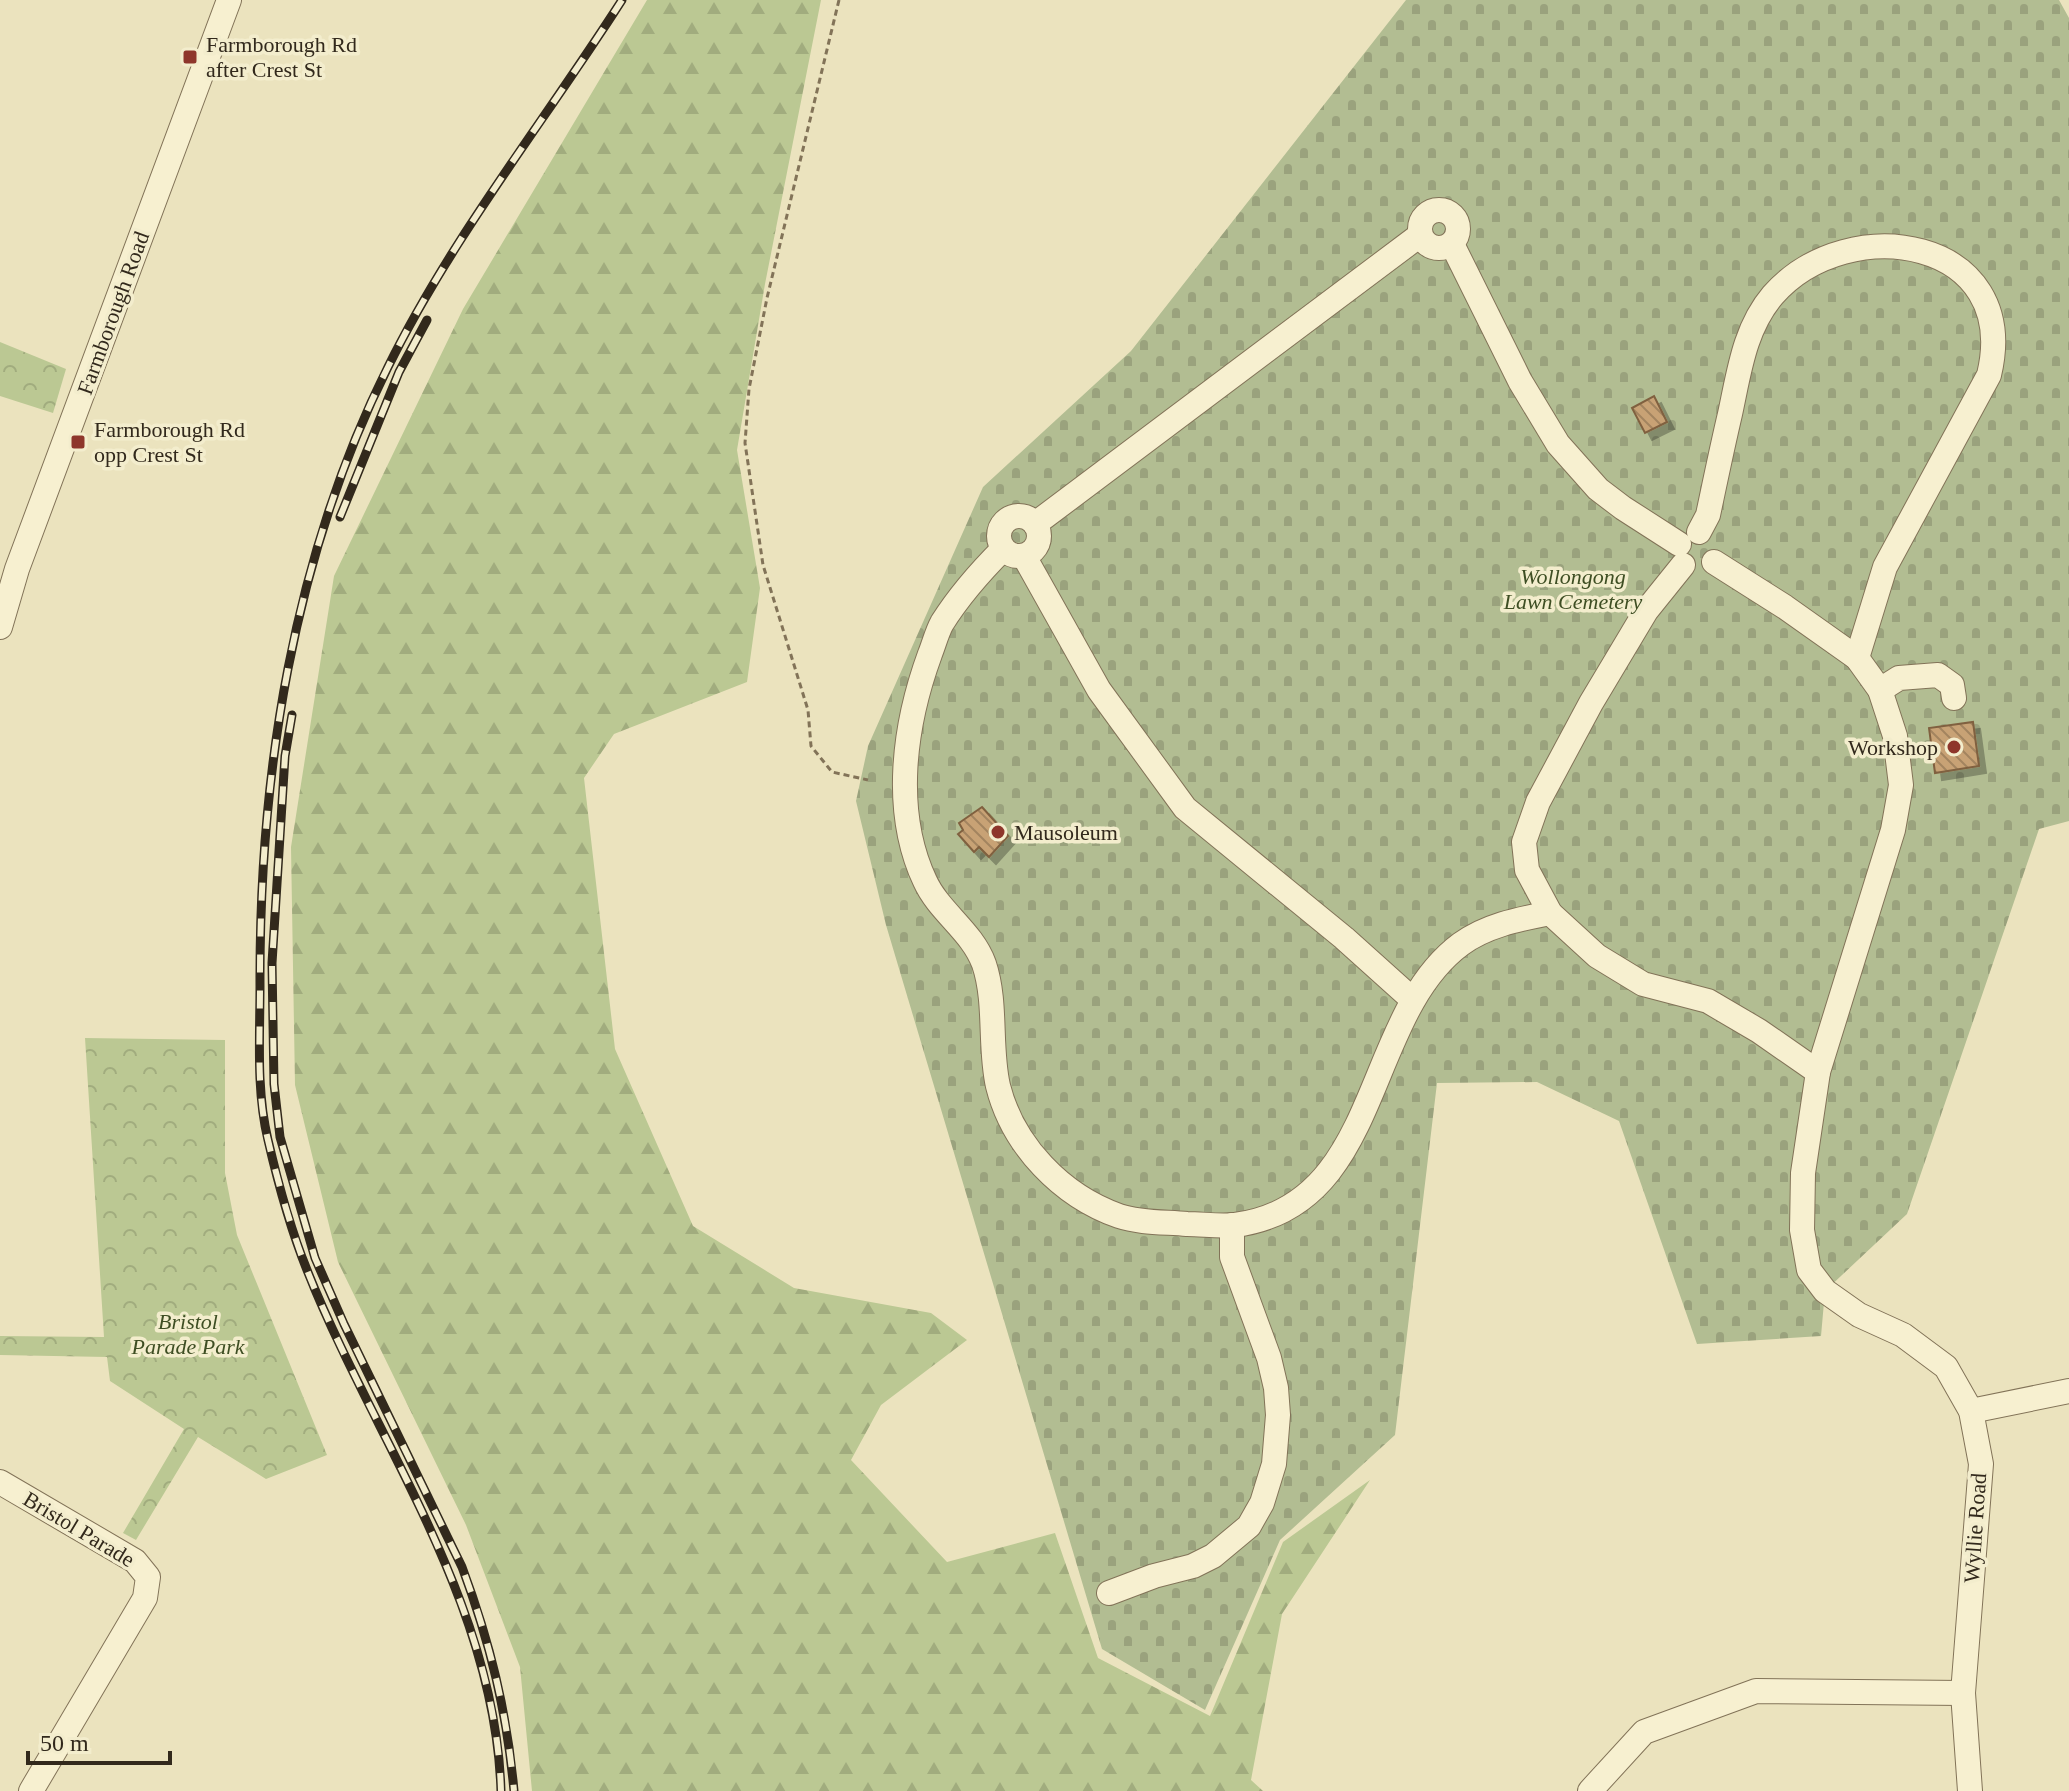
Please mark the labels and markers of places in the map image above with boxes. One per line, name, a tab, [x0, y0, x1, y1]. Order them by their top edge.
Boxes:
place label: Farmborough Rd after Crest St	[206, 32, 357, 82]
marker: Farmborough Rd after Crest St	[181, 48, 199, 66]
place label: Farmborough Rd opp Crest St	[94, 417, 245, 467]
marker: Farmborough Rd opp Crest St	[69, 433, 87, 451]
place label: Workshop	[1848, 735, 1938, 760]
marker: Workshop	[1945, 738, 1963, 756]
place label: Mausoleum	[1014, 820, 1118, 845]
marker: Mausoleum	[989, 823, 1007, 841]

